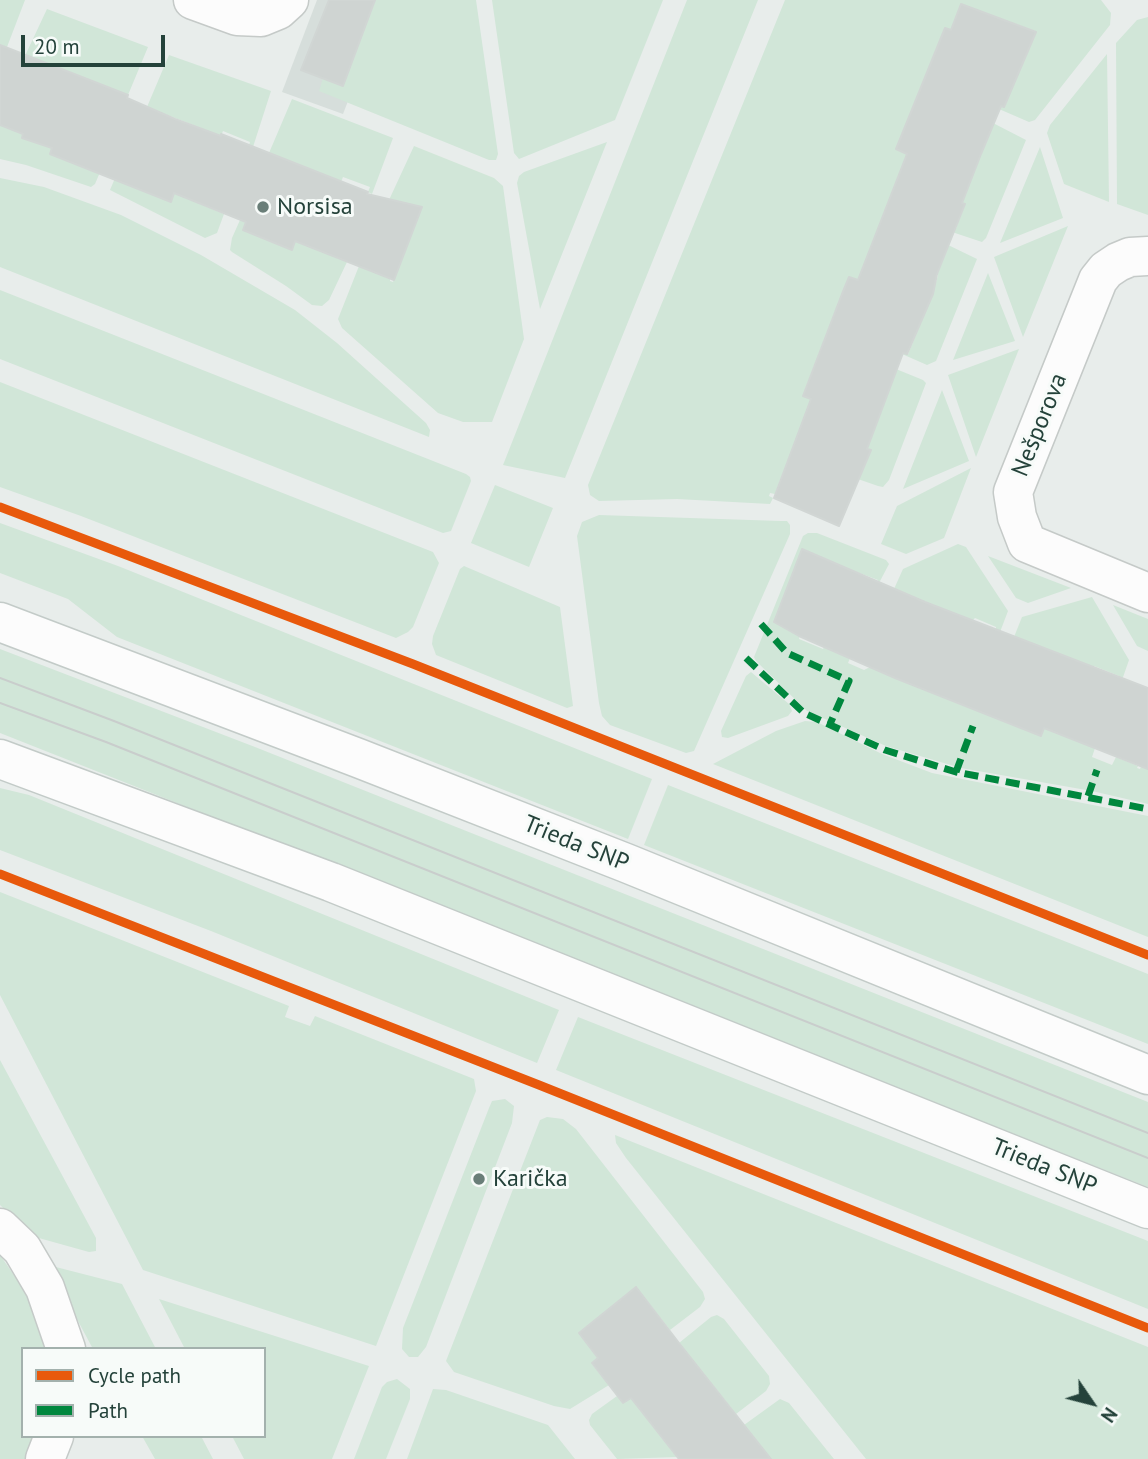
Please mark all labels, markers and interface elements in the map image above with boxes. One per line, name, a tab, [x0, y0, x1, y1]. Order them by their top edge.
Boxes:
scale bar	[24, 21, 168, 65]
text: 20 m	[34, 33, 80, 60]
place label: Norsisa	[277, 193, 353, 221]
marker: Norsisa	[255, 199, 271, 215]
street label: Nešporova	[1006, 369, 1074, 481]
street label: Trieda SNP	[519, 810, 633, 878]
street label: Trieda SNP	[987, 1133, 1101, 1201]
place label: Karička	[493, 1165, 568, 1193]
marker: Karička	[471, 1171, 487, 1187]
legend	[21, 1347, 266, 1438]
text: Cycle path	[88, 1362, 181, 1389]
north arrow	[1057, 1368, 1127, 1438]
text: Path	[88, 1397, 128, 1424]
text: N	[1096, 1403, 1123, 1427]

